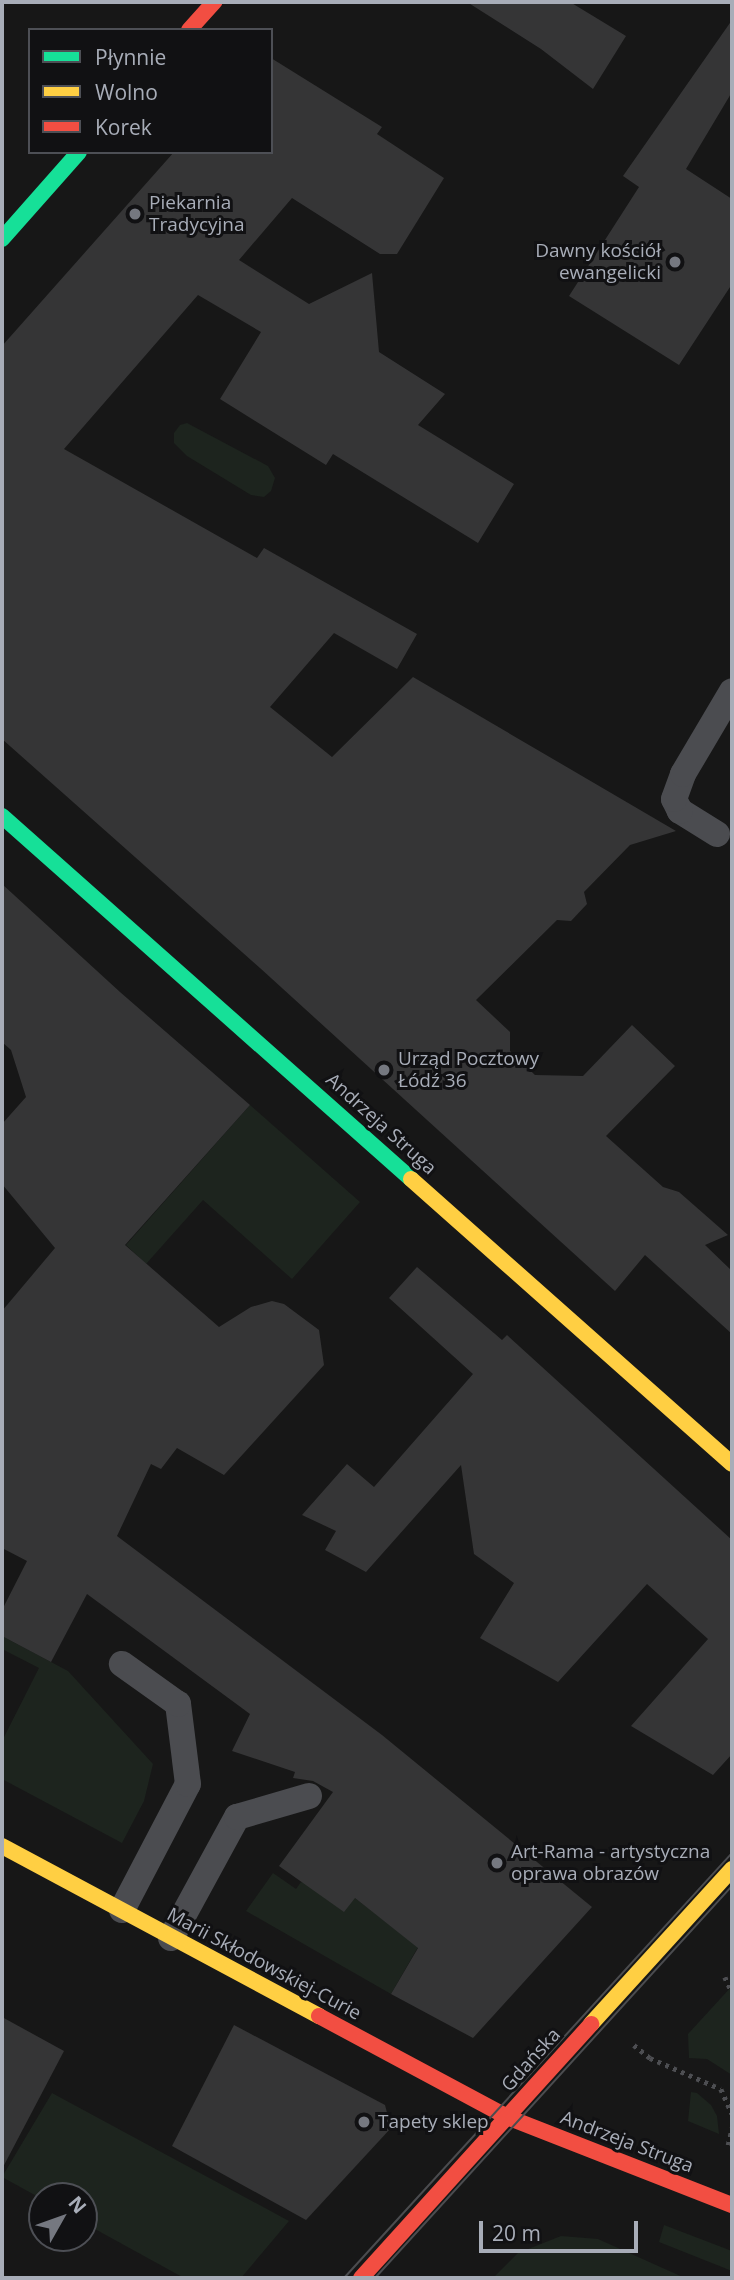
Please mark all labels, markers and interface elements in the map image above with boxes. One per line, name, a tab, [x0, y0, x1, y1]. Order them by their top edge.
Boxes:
legend	[28, 28, 273, 154]
text: Płynnie	[95, 43, 166, 71]
text: Wolno	[95, 78, 158, 106]
text: Korek	[95, 113, 152, 141]
place label: Piekarnia Tradycyjna	[149, 192, 245, 236]
marker: Piekarnia Tradycyjna	[127, 206, 143, 222]
place label: Dawny kościół ewangelicki	[535, 240, 661, 284]
marker: Dawny kościół ewangelicki	[667, 254, 683, 270]
place label: Urząd Pocztowy Łódź 36	[398, 1048, 539, 1092]
marker: Urząd Pocztowy Łódź 36	[376, 1062, 392, 1078]
street label: Andrzeja Struga	[321, 1069, 441, 1179]
place label: Art-Rama - artystyczna oprawa obrazów	[511, 1841, 710, 1885]
marker: Art-Rama - artystyczna oprawa obrazów	[489, 1855, 505, 1871]
street label: Marii Skłodowskiej-Curie	[163, 1903, 365, 2025]
street label: Gdańska	[497, 2024, 565, 2096]
street label: Andrzeja Struga	[557, 2106, 697, 2178]
place label: Tapety sklep	[378, 2111, 489, 2133]
marker: Tapety sklep	[356, 2114, 372, 2130]
north arrow	[28, 2182, 98, 2252]
text: N	[63, 2191, 92, 2219]
scale bar	[482, 2206, 641, 2250]
text: 20 m	[492, 2219, 541, 2247]

